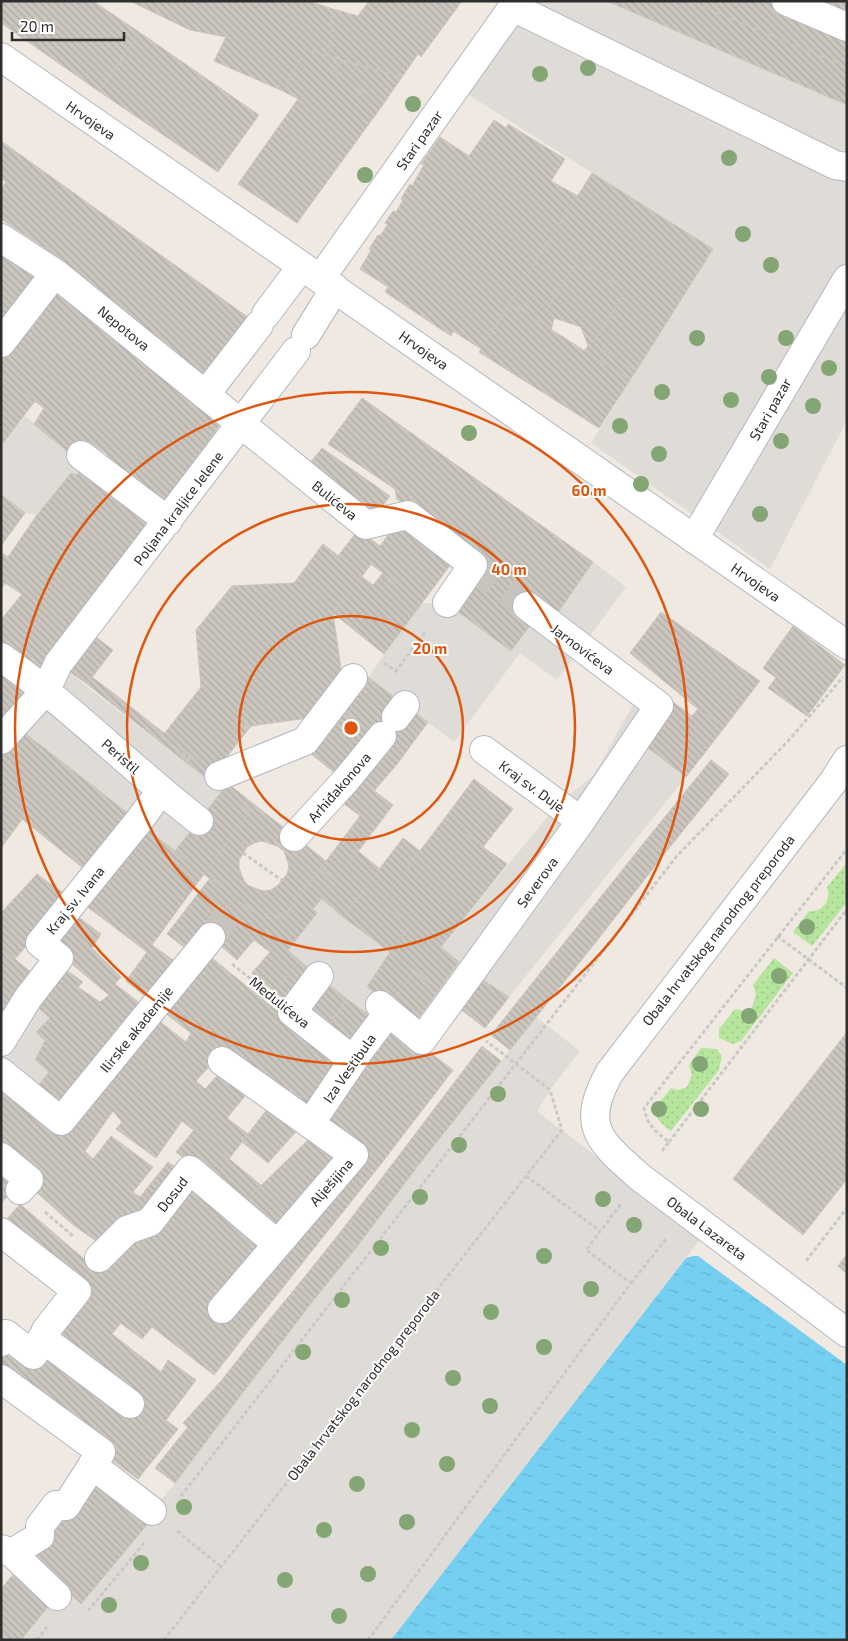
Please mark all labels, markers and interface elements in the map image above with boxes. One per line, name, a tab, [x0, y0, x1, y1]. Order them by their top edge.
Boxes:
scale bar	[12, 10, 125, 42]
text: 20 m	[20, 17, 54, 35]
street label: Hrvojeva	[63, 97, 119, 143]
street label: Stari pazar	[392, 106, 446, 173]
street label: Nepotova	[95, 302, 153, 354]
street label: Hrvojeva	[396, 327, 452, 373]
street label: Stari pazar	[745, 374, 795, 443]
street label: Poljana kraljice Jelene	[129, 448, 227, 568]
street label: Bulićeva	[309, 477, 361, 523]
text: 60 m	[572, 481, 606, 499]
street label: Hrvojeva	[728, 559, 784, 605]
text: 40 m	[491, 560, 527, 578]
street label: Jarnovićeva	[548, 620, 618, 678]
text: 20 m	[413, 639, 447, 657]
centre of rings	[342, 719, 360, 737]
street label: Peristil	[98, 735, 144, 778]
street label: Arhiđakonova	[304, 748, 374, 826]
street label: Kraj sv. Duje	[496, 757, 568, 815]
street label: Obala hrvatskog narodnog preporoda	[638, 831, 798, 1029]
street label: Severova	[513, 853, 561, 911]
street label: Kraj sv. Ivana	[42, 862, 108, 938]
street label: Medulićeva	[246, 973, 314, 1031]
street label: Ilirske akademije	[96, 982, 176, 1076]
street label: Iza Vestibula	[319, 1030, 379, 1106]
street label: Alješijina	[306, 1155, 356, 1209]
street label: Dosud	[153, 1173, 191, 1215]
street label: Obala Lazareta	[664, 1192, 750, 1264]
street label: Obala hrvatskog narodnog preporoda	[283, 1286, 443, 1484]

